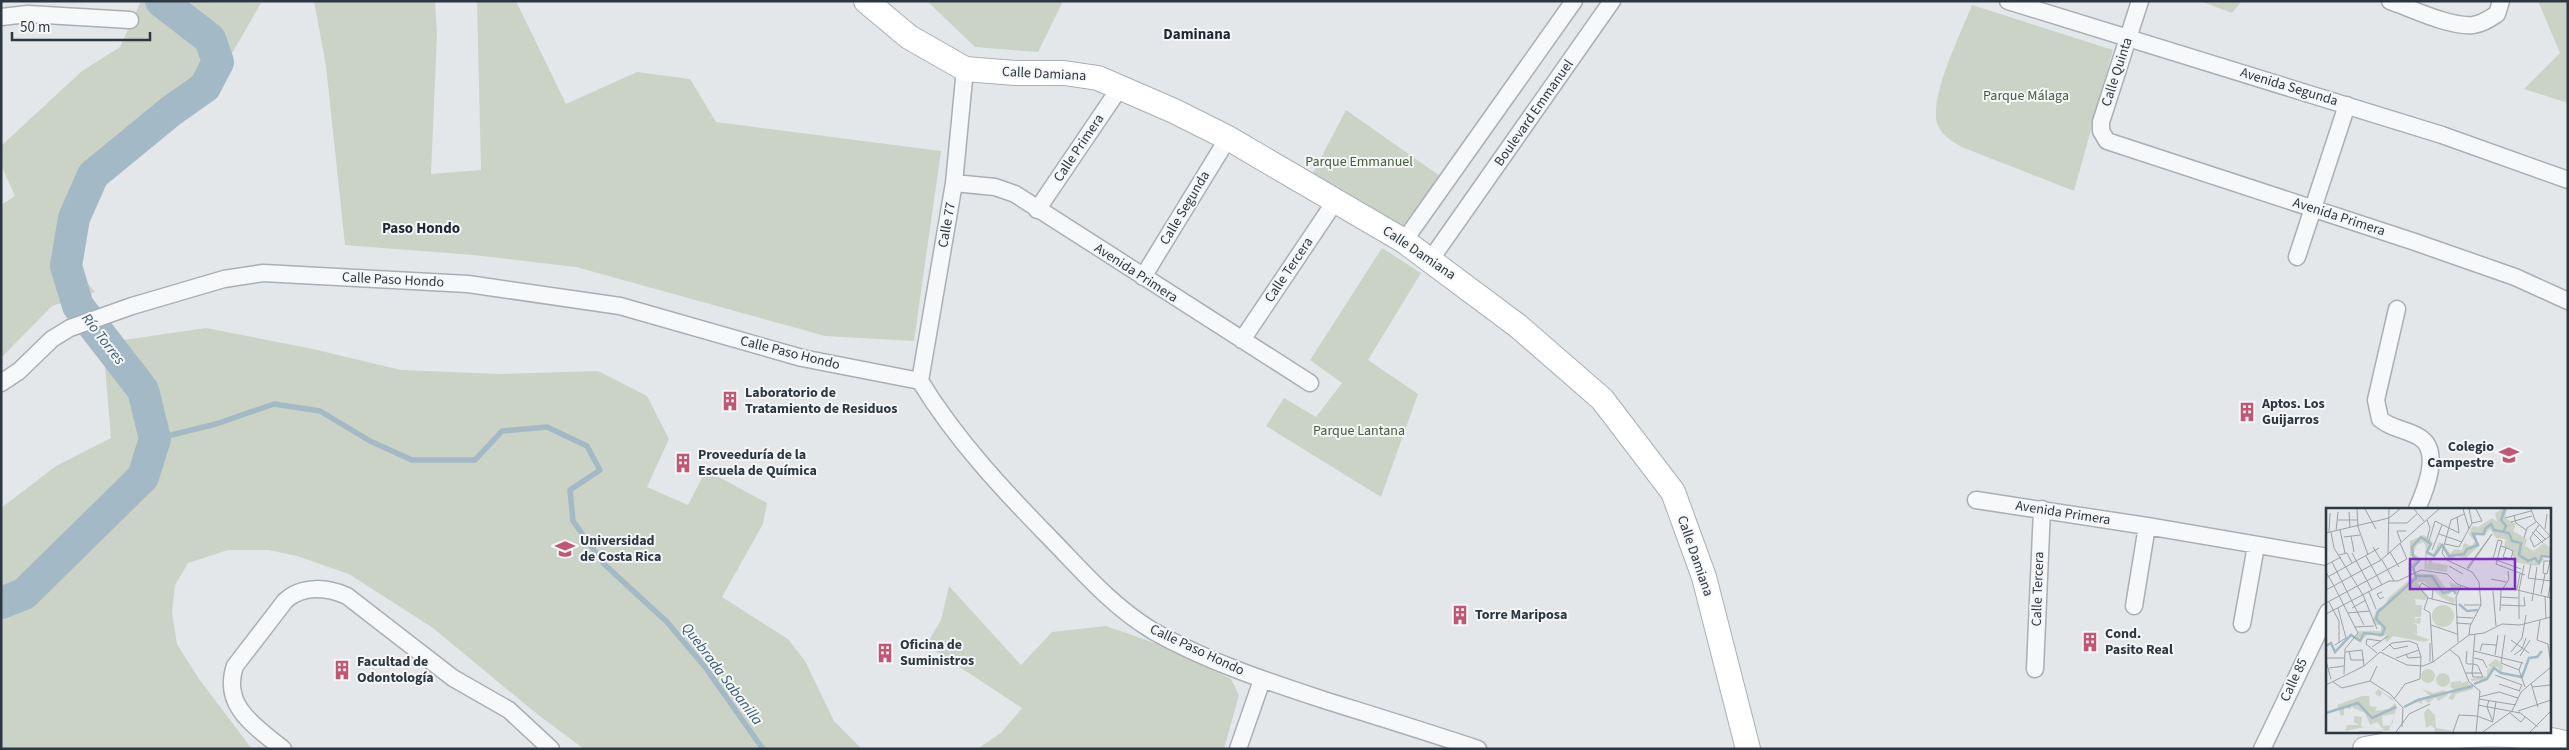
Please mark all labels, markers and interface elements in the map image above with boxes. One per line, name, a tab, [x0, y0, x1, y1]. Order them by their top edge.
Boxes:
scale bar	[12, 10, 150, 42]
text: 50 m	[20, 17, 50, 38]
district label: Daminana	[1163, 24, 1231, 45]
street label: Calle Quinta	[2096, 35, 2138, 109]
street label: Boulevard Emmanuel	[1490, 55, 1579, 170]
street label: Calle Damiana	[1001, 62, 1087, 86]
street label: Avenida Segunda	[2238, 63, 2340, 111]
park label: Parque Málaga	[1983, 86, 2069, 106]
street label: Calle Primera	[1049, 110, 1109, 186]
park label: Parque Emmanuel	[1305, 152, 1413, 172]
street label: Calle Segunda	[1155, 167, 1215, 249]
street label: Avenida Primera	[2290, 193, 2388, 241]
street label: Calle 77	[933, 201, 961, 249]
district label: Paso Hondo	[382, 218, 460, 239]
street label: Calle Damiana	[1378, 221, 1460, 285]
street label: Calle Tercera	[1260, 233, 1318, 307]
street label: Avenida Primera	[1090, 238, 1182, 308]
street label: Calle Paso Hondo	[341, 267, 445, 293]
water label: Río Torres	[76, 309, 130, 369]
street label: Calle Paso Hondo	[738, 331, 842, 375]
place label: Laboratorio de Tratamiento de Residuos	[745, 383, 897, 419]
building icon: Laboratorio de Tratamiento de Residuos	[719, 390, 741, 412]
place label: Aptos. Los Guijarros	[2261, 394, 2325, 430]
building icon: Aptos. Los Guijarros	[2236, 401, 2258, 423]
park label: Parque Lantana	[1313, 421, 1405, 441]
place label: Colegio Campestre	[2427, 437, 2494, 473]
school or university icon: Colegio Campestre	[2498, 444, 2520, 466]
place label: Proveeduría de la Escuela de Química	[698, 445, 817, 481]
building icon: Proveeduría de la Escuela de Química	[672, 452, 694, 474]
street label: Avenida Primera	[2014, 496, 2112, 530]
inset map	[2326, 508, 2552, 732]
street label: Calle Damiana	[1672, 513, 1718, 599]
place label: Universidad de Costa Rica	[580, 531, 661, 567]
school or university icon: Universidad de Costa Rica	[554, 538, 576, 560]
street label: Calle Tercera	[2027, 551, 2049, 627]
building icon: Torre Mariposa	[1449, 604, 1471, 626]
place label: Torre Mariposa	[1475, 605, 1567, 625]
water label: Quebrada Sabanilla	[677, 618, 767, 730]
street label: Calle Paso Hondo	[1146, 619, 1248, 681]
place label: Cond. Pasito Real	[2105, 624, 2173, 660]
building icon: Cond. Pasito Real	[2079, 631, 2101, 653]
place label: Oficina de Suministros	[900, 635, 974, 671]
building icon: Oficina de Suministros	[874, 642, 896, 664]
place label: Facultad de Odontología	[357, 652, 434, 688]
street label: Calle 85	[2275, 655, 2313, 705]
building icon: Facultad de Odontología	[331, 659, 353, 681]

